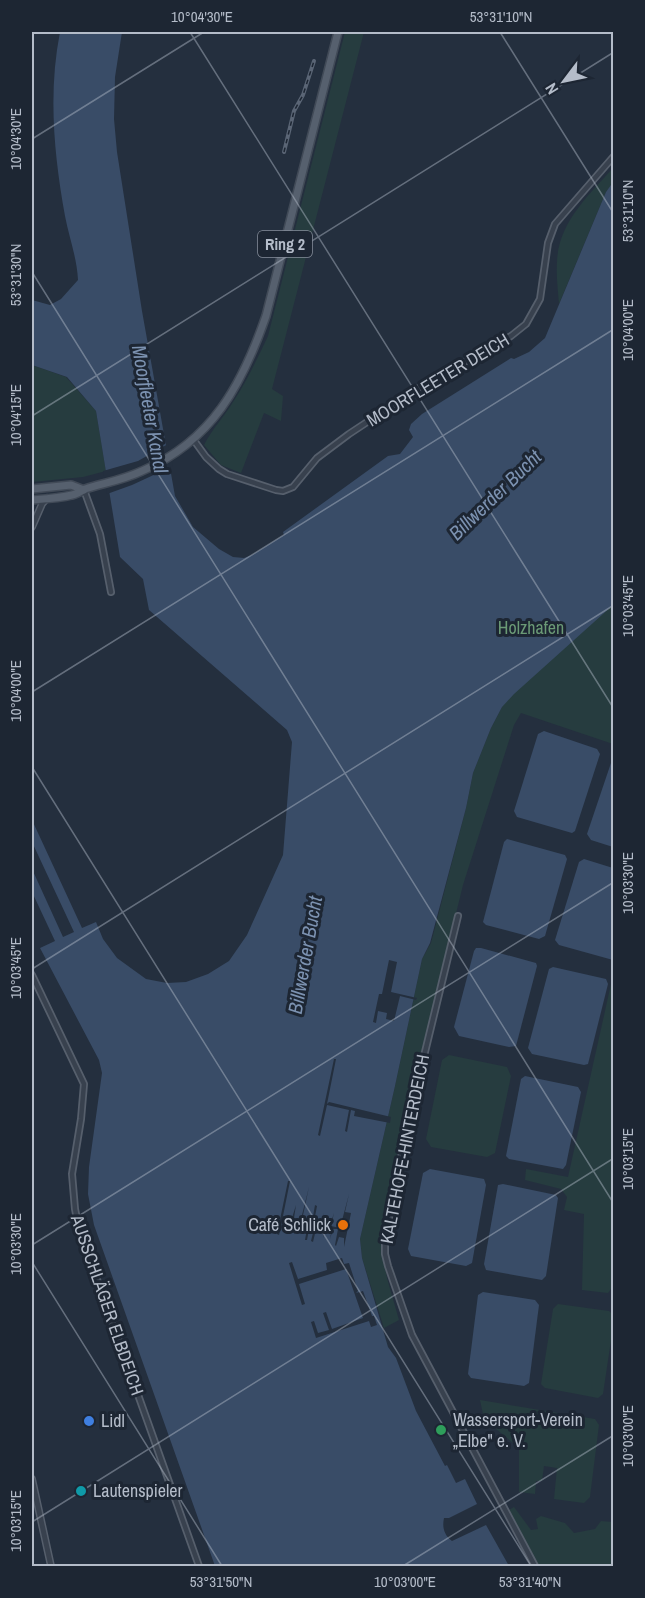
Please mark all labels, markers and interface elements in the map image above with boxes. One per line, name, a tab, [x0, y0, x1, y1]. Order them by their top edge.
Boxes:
text: 10°04'30"E	[171, 6, 233, 27]
text: 53°31'10"N	[470, 6, 532, 27]
north arrow	[534, 51, 594, 111]
text: N	[539, 79, 563, 99]
text: 10°04'30"E	[5, 108, 26, 170]
text: 53°31'10"N	[617, 180, 638, 242]
road number: Ring 2	[258, 231, 312, 257]
text: 53°31'30"N	[5, 244, 26, 306]
text: 10°04'00"E	[617, 299, 638, 361]
street label: MOORFLEETER DEICH	[362, 327, 514, 432]
water label: Moorfleeter Kanal	[126, 343, 175, 475]
text: 10°04'15"E	[5, 384, 26, 446]
water label: Billwerder Bucht	[442, 443, 547, 546]
text: 10°03'45"E	[617, 575, 638, 637]
park label: Holzhafen	[498, 615, 564, 640]
text: 10°04'00"E	[5, 660, 26, 722]
text: 10°03'30"E	[617, 852, 638, 914]
water label: Billwerder Bucht	[281, 893, 328, 1016]
text: 10°03'45"E	[5, 937, 26, 999]
street label: KALTEHOFE-HINTERDEICH	[374, 1052, 435, 1246]
text: 10°03'15"E	[617, 1128, 638, 1190]
street label: AUSSCHLÄGER ELBDEICH	[64, 1210, 150, 1398]
place label: Café Schlick	[248, 1212, 332, 1237]
text: 10°03'30"E	[5, 1213, 26, 1275]
marker: Café Schlick	[336, 1218, 350, 1232]
text: 10°03'00"E	[617, 1405, 638, 1467]
place label: Wassersport-Verein „Elbe" e. V.	[453, 1407, 583, 1453]
place label: Lidl	[101, 1408, 125, 1433]
marker: Lidl	[82, 1414, 96, 1428]
marker: Wassersport-Verein „Elbe" e. V.	[434, 1423, 448, 1437]
place label: Lautenspieler	[93, 1478, 183, 1503]
marker: Lautenspieler	[74, 1484, 88, 1498]
text: 10°03'15"E	[5, 1490, 26, 1552]
text: 53°31'50"N	[190, 1571, 252, 1592]
text: 10°03'00"E	[374, 1571, 436, 1592]
text: 53°31'40"N	[499, 1571, 561, 1592]

